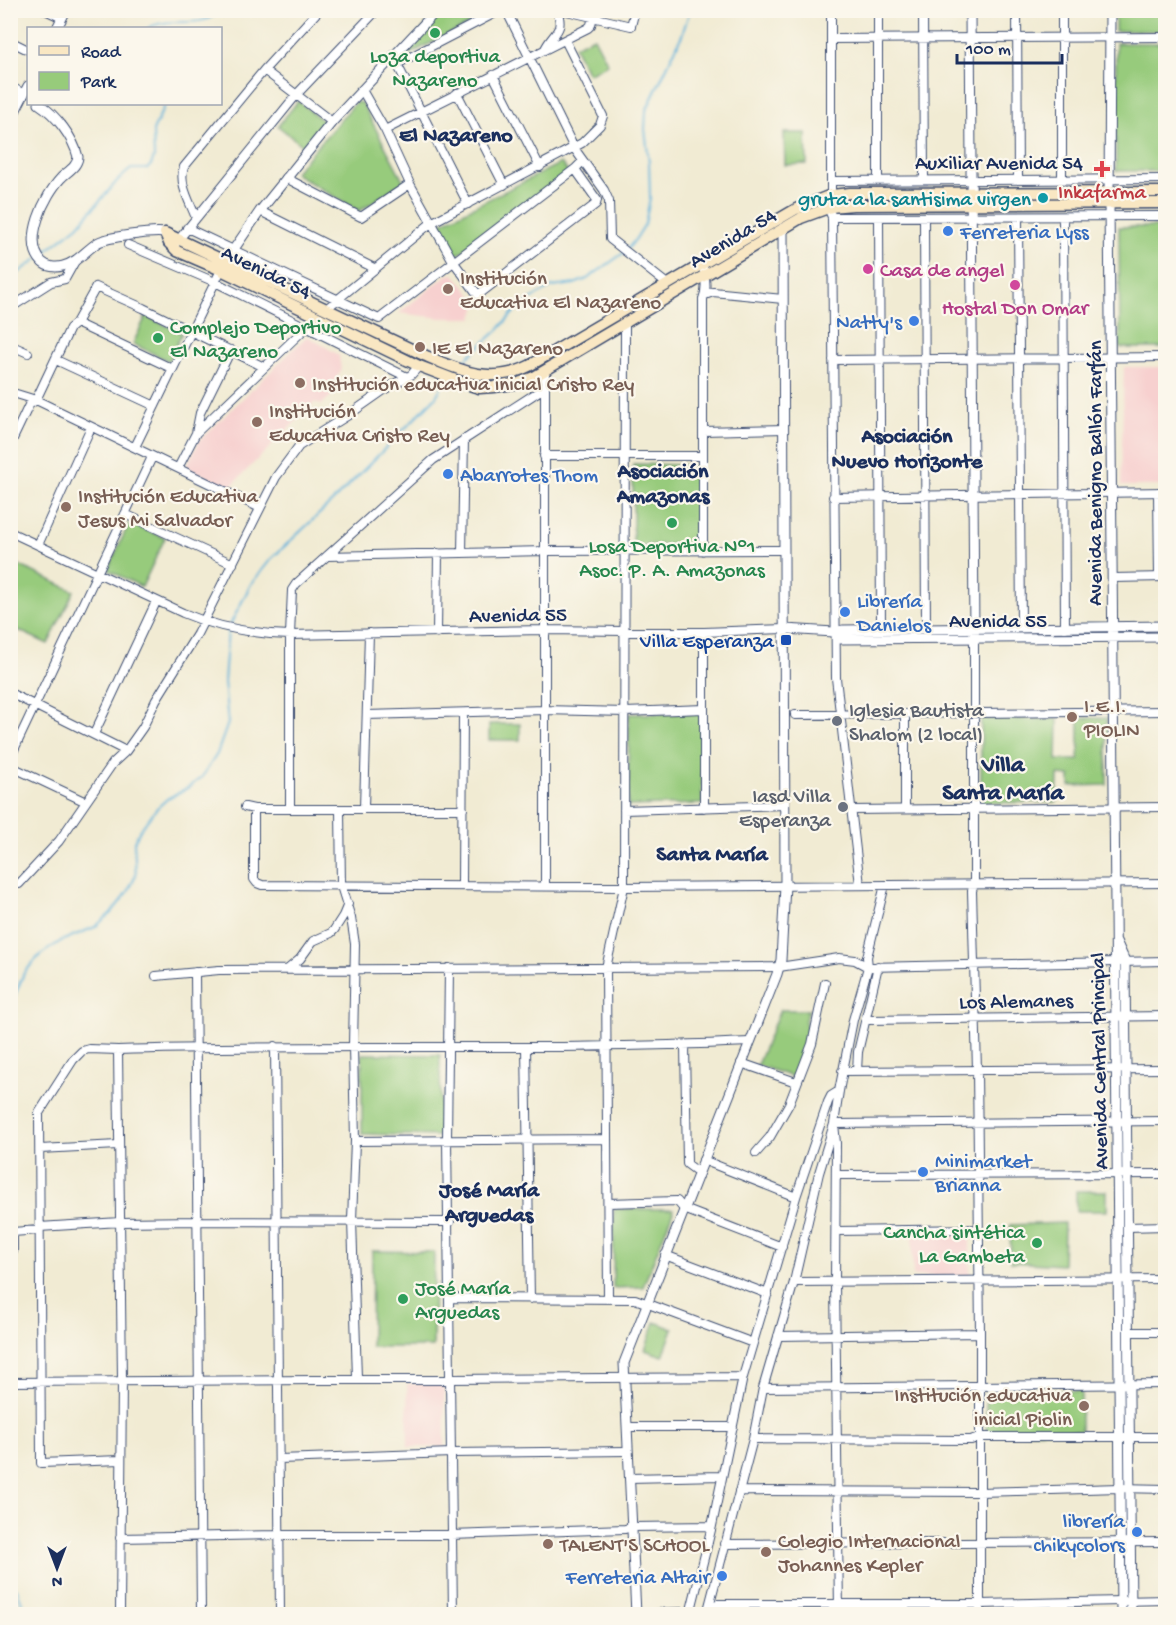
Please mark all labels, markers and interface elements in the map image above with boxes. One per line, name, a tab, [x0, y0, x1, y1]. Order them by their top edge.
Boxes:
marker: Loza deportiva Nazareno	[428, 26, 442, 40]
legend	[27, 27, 222, 105]
scale bar	[957, 27, 1062, 65]
text: 100 m	[965, 40, 1011, 61]
text: Road	[81, 43, 122, 64]
place label: Loza deportiva Nazareno	[370, 46, 502, 95]
text: Park	[80, 73, 117, 94]
district label: El Nazareno	[399, 124, 513, 150]
street label: Auxiliar Avenida 54	[915, 153, 1083, 178]
marker: Inkafarma	[1095, 162, 1109, 176]
place label: Inkafarma	[1058, 182, 1147, 207]
place label: gruta a la santisima virgen	[798, 189, 1031, 214]
marker: gruta a la santisima virgen	[1036, 191, 1050, 205]
street label: Avenida 54	[686, 204, 782, 276]
place label: Ferreteria Lyss	[959, 222, 1090, 247]
marker: Ferreteria Lyss	[941, 224, 955, 238]
street label: Avenida 54	[216, 242, 315, 307]
place label: Casa de angel	[880, 260, 1005, 285]
marker: Casa de angel	[861, 262, 875, 276]
place label: Institución Educativa El Nazareno	[460, 268, 661, 317]
marker: Hostal Don Omar	[1008, 278, 1022, 292]
marker: Institución Educativa El Nazareno	[441, 282, 455, 296]
place label: Hostal Don Omar	[942, 298, 1090, 323]
place label: Natty's	[836, 312, 903, 337]
marker: Natty's	[907, 314, 921, 328]
place label: Complejo Deportivo El Nazareno	[170, 317, 342, 366]
marker: Complejo Deportivo El Nazareno	[151, 331, 165, 345]
place label: IE El Nazareno	[432, 338, 563, 363]
marker: IE El Nazareno	[413, 340, 427, 354]
street label: Avenida Benigno Ballón Farfán	[1085, 340, 1110, 606]
place label: Institución educativa inicial Cristo Rey	[312, 374, 634, 399]
marker: Institución educativa inicial Cristo Rey	[293, 376, 307, 390]
place label: Institución Educativa Cristo Rey	[269, 401, 450, 450]
marker: Institución Educativa Cristo Rey	[250, 415, 264, 429]
district label: Asociación Nuevo Horizonte	[832, 425, 983, 476]
district label: Asociación Amazonas	[616, 460, 711, 511]
place label: Abarrotes Thom	[460, 465, 598, 490]
marker: Abarrotes Thom	[441, 467, 455, 481]
place label: Institución Educativa Jesus Mi Salvador	[78, 486, 259, 535]
marker: Institución Educativa Jesus Mi Salvador	[59, 500, 73, 514]
marker: Losa Deportiva N°1 Asoc. P. A. Amazonas	[665, 516, 679, 530]
place label: Losa Deportiva N°1 Asoc. P. A. Amazonas	[579, 536, 766, 585]
place label: Librería Danielos	[855, 591, 932, 640]
street label: Avenida 55	[469, 604, 567, 631]
marker: Librería Danielos	[838, 605, 852, 619]
street label: Avenida 55	[949, 611, 1047, 636]
place label: Villa Esperanza	[639, 631, 775, 656]
marker: Villa Esperanza	[779, 633, 793, 647]
place label: I.E.I. PIOLIN	[1083, 696, 1140, 745]
place label: Iglesia Bautista Shalom (2 local)	[849, 700, 985, 749]
marker: I.E.I. PIOLIN	[1065, 710, 1079, 724]
marker: Iglesia Bautista Shalom (2 local)	[830, 714, 844, 728]
district label: Villa Santa María	[942, 752, 1066, 809]
place label: Iasd Villa Esperanza	[739, 786, 832, 835]
marker: Iasd Villa Esperanza	[836, 800, 850, 814]
district label: Santa María	[656, 843, 770, 869]
street label: Avenida Central Principal	[1087, 952, 1116, 1170]
street label: Los Alemanes	[959, 990, 1075, 1017]
place label: Minimarket Brianna	[934, 1151, 1034, 1200]
marker: Minimarket Brianna	[916, 1165, 930, 1179]
district label: José María Arguedas	[438, 1179, 541, 1230]
place label: Cancha sintética La Gambeta	[883, 1222, 1026, 1271]
marker: Cancha sintética La Gambeta	[1030, 1236, 1044, 1250]
place label: José María Arguedas	[415, 1278, 512, 1327]
marker: José María Arguedas	[396, 1292, 410, 1306]
place label: Institución educativa inicial Piolin	[894, 1385, 1073, 1434]
marker: Institución educativa inicial Piolin	[1077, 1399, 1091, 1413]
place label: librería chikycolors	[1034, 1511, 1126, 1560]
marker: librería chikycolors	[1130, 1525, 1144, 1539]
place label: Colegio Internacional Johannes Kepler	[778, 1531, 960, 1580]
place label: TALENT'S SCHOOL	[559, 1535, 710, 1560]
marker: TALENT'S SCHOOL	[541, 1537, 555, 1551]
north arrow	[27, 1538, 87, 1598]
marker: Colegio Internacional Johannes Kepler	[759, 1545, 773, 1559]
place label: Ferreteria Altair	[564, 1567, 712, 1592]
marker: Ferreteria Altair	[715, 1569, 729, 1583]
text: N	[51, 1570, 62, 1589]

